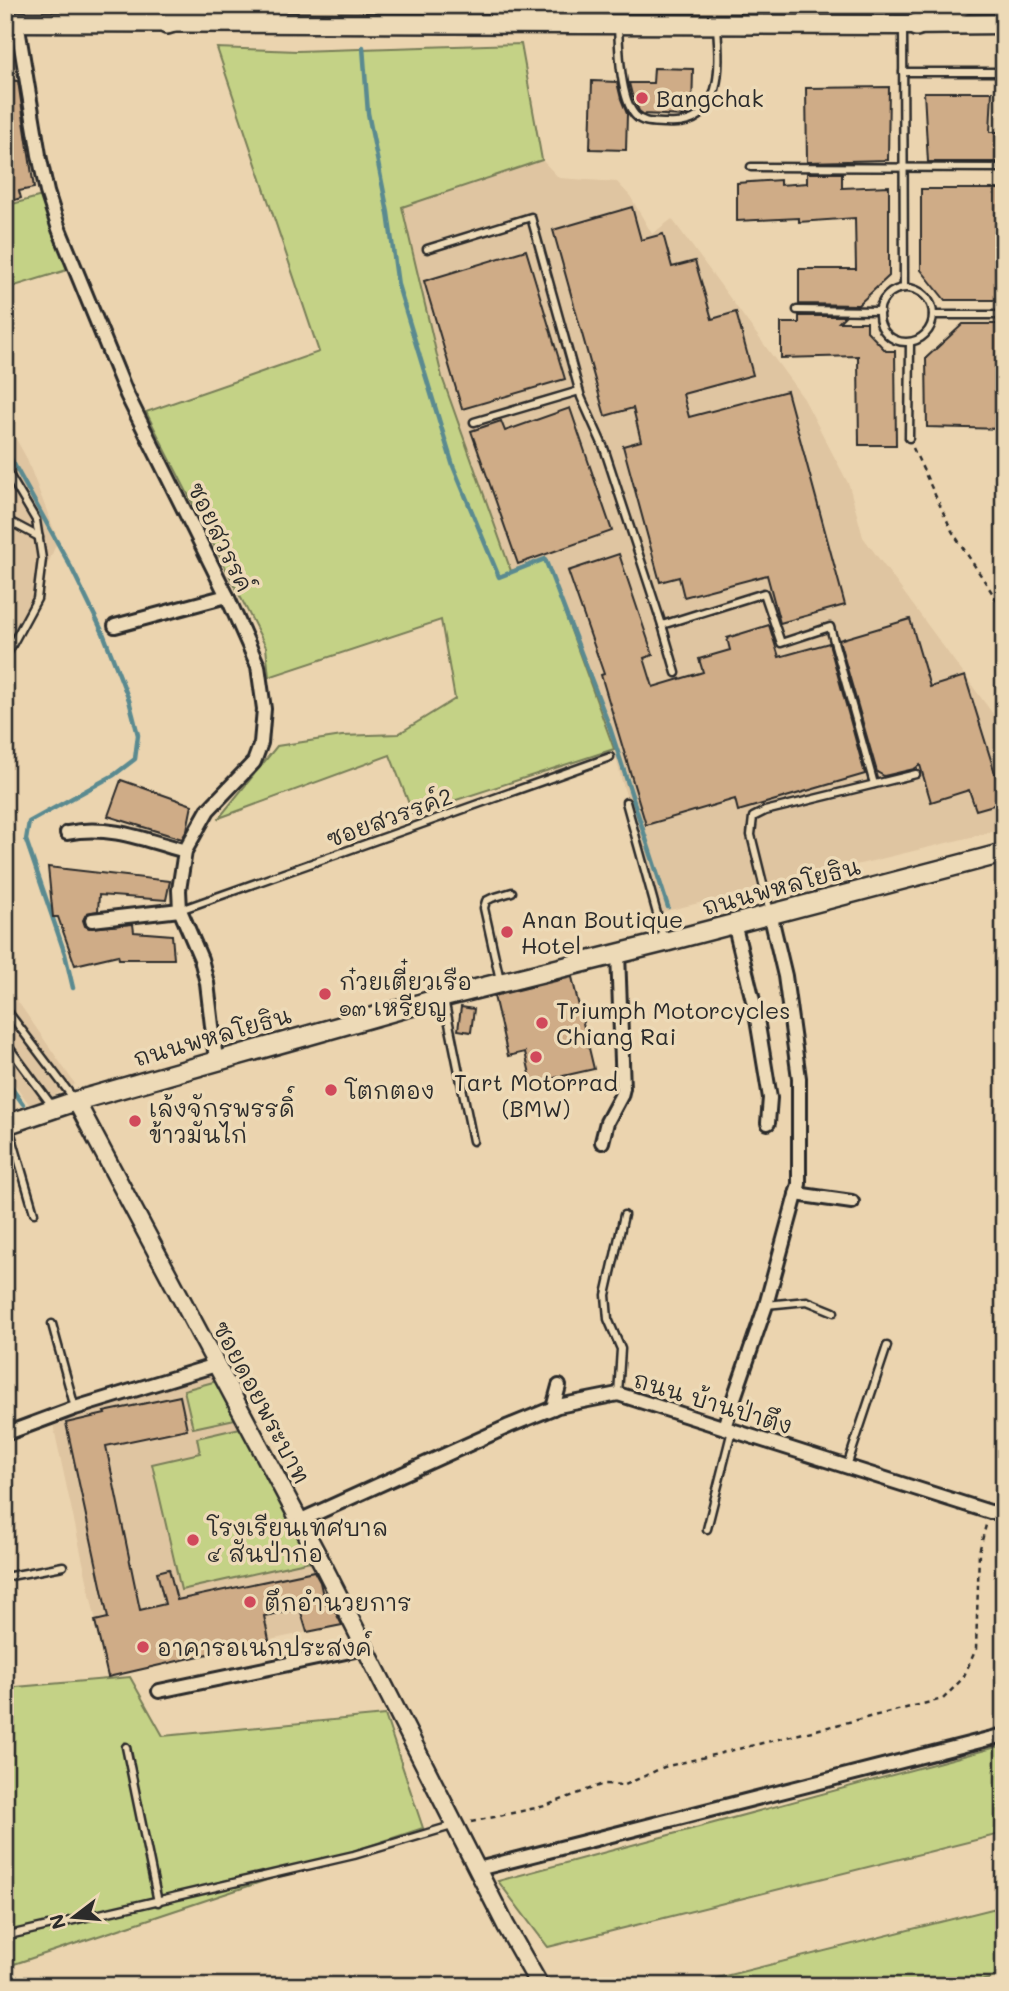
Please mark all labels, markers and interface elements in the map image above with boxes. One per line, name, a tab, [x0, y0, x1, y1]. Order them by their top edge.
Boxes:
place label: Bangchak	[656, 83, 764, 113]
marker: Bangchak	[634, 90, 650, 106]
street label: ซอยสวรรค์	[181, 476, 262, 597]
street label: ซอยสวรรค์2	[321, 779, 456, 854]
street label: ถนนพหลโยธิน	[699, 850, 863, 922]
place label: Anan Boutique Hotel	[521, 904, 683, 960]
marker: Anan Boutique Hotel	[499, 924, 515, 940]
place label: ก๋วยเตี๋ยวเรือ ๑๓ เหรียญ	[339, 958, 472, 1022]
marker: ก๋วยเตี๋ยวเรือ ๑๓ เหรียญ	[317, 986, 333, 1002]
place label: Triumph Motorcycles Chiang Rai	[556, 995, 790, 1051]
street label: ถนนพหลโยธิน	[130, 999, 294, 1073]
marker: Triumph Motorcycles Chiang Rai	[534, 1015, 550, 1031]
marker: Tart Motorrad (BMW)	[528, 1049, 544, 1065]
place label: Tart Motorrad (BMW)	[454, 1067, 618, 1123]
place label: โตกตอง	[344, 1075, 435, 1105]
marker: โตกตอง	[323, 1082, 339, 1098]
place label: เล้งจักรพรรดิ์ ข้าวมันไก่	[149, 1085, 295, 1149]
marker: เล้งจักรพรรดิ์ ข้าวมันไก่	[127, 1113, 143, 1129]
street label: ซอยดอยพระบาท	[206, 1315, 318, 1489]
street label: ถนน บ้านป่าตึง	[630, 1364, 796, 1440]
place label: โรงเรียนเทศบาล ๔ สันป่าก่อ	[206, 1512, 388, 1568]
marker: โรงเรียนเทศบาล ๔ สันป่าก่อ	[185, 1532, 201, 1548]
place label: ตึกอำนวยการ	[264, 1587, 411, 1617]
marker: ตึกอำนวยการ	[242, 1594, 258, 1610]
place label: อาคารอเนกประสงค์	[157, 1630, 372, 1662]
marker: อาคารอเนกประสงค์	[135, 1639, 151, 1655]
north arrow	[38, 1882, 108, 1952]
text: N	[43, 1911, 71, 1932]

